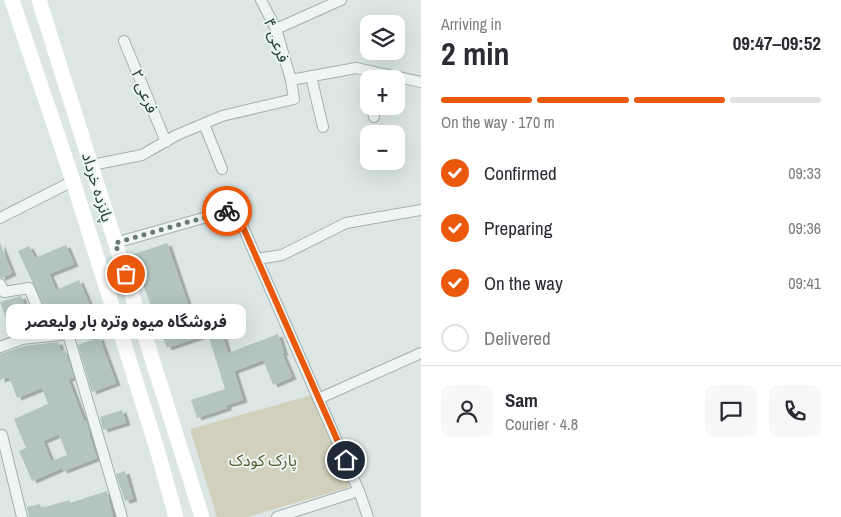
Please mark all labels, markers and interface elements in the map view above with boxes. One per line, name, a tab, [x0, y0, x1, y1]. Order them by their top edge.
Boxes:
text: Arriving in	[441, 13, 502, 35]
street label: فرعی ۴	[259, 15, 295, 65]
map controls	[360, 15, 405, 170]
button: layers	[360, 15, 405, 60]
text: 09:47–09:52	[733, 30, 821, 56]
text: 2 min	[441, 32, 510, 75]
street label: فرعی ۲	[126, 66, 164, 116]
button: +	[360, 70, 405, 115]
text: On the way · 170 m	[441, 111, 555, 133]
button: −	[360, 125, 405, 170]
street label: پانزده خرداد	[77, 149, 119, 225]
icon: check	[441, 159, 469, 187]
text: Confirmed	[484, 160, 557, 186]
text: 09:33	[788, 162, 821, 184]
courier	[202, 186, 252, 236]
icon: bike	[213, 197, 241, 225]
icon: check	[441, 214, 469, 242]
text: Preparing	[484, 215, 552, 241]
text: 09:36	[788, 217, 821, 239]
pin	[105, 253, 147, 295]
icon: bag	[112, 260, 140, 288]
icon: check	[441, 269, 469, 297]
text: On the way	[484, 270, 563, 296]
text: 09:41	[788, 272, 821, 294]
callout: فروشگاه میوه وتره بار ولیعصر	[6, 304, 246, 339]
text: فروشگاه میوه وتره بار ولیعصر	[25, 310, 227, 332]
text: Delivered	[484, 325, 551, 351]
button: person	[441, 385, 493, 437]
button: chat	[705, 385, 757, 437]
button: phone	[769, 385, 821, 437]
text: Sam	[505, 387, 538, 413]
text: Courier · 4.8	[505, 413, 578, 435]
pin	[325, 439, 367, 481]
icon: home	[332, 446, 360, 474]
park label: پارک کودک	[229, 449, 297, 471]

